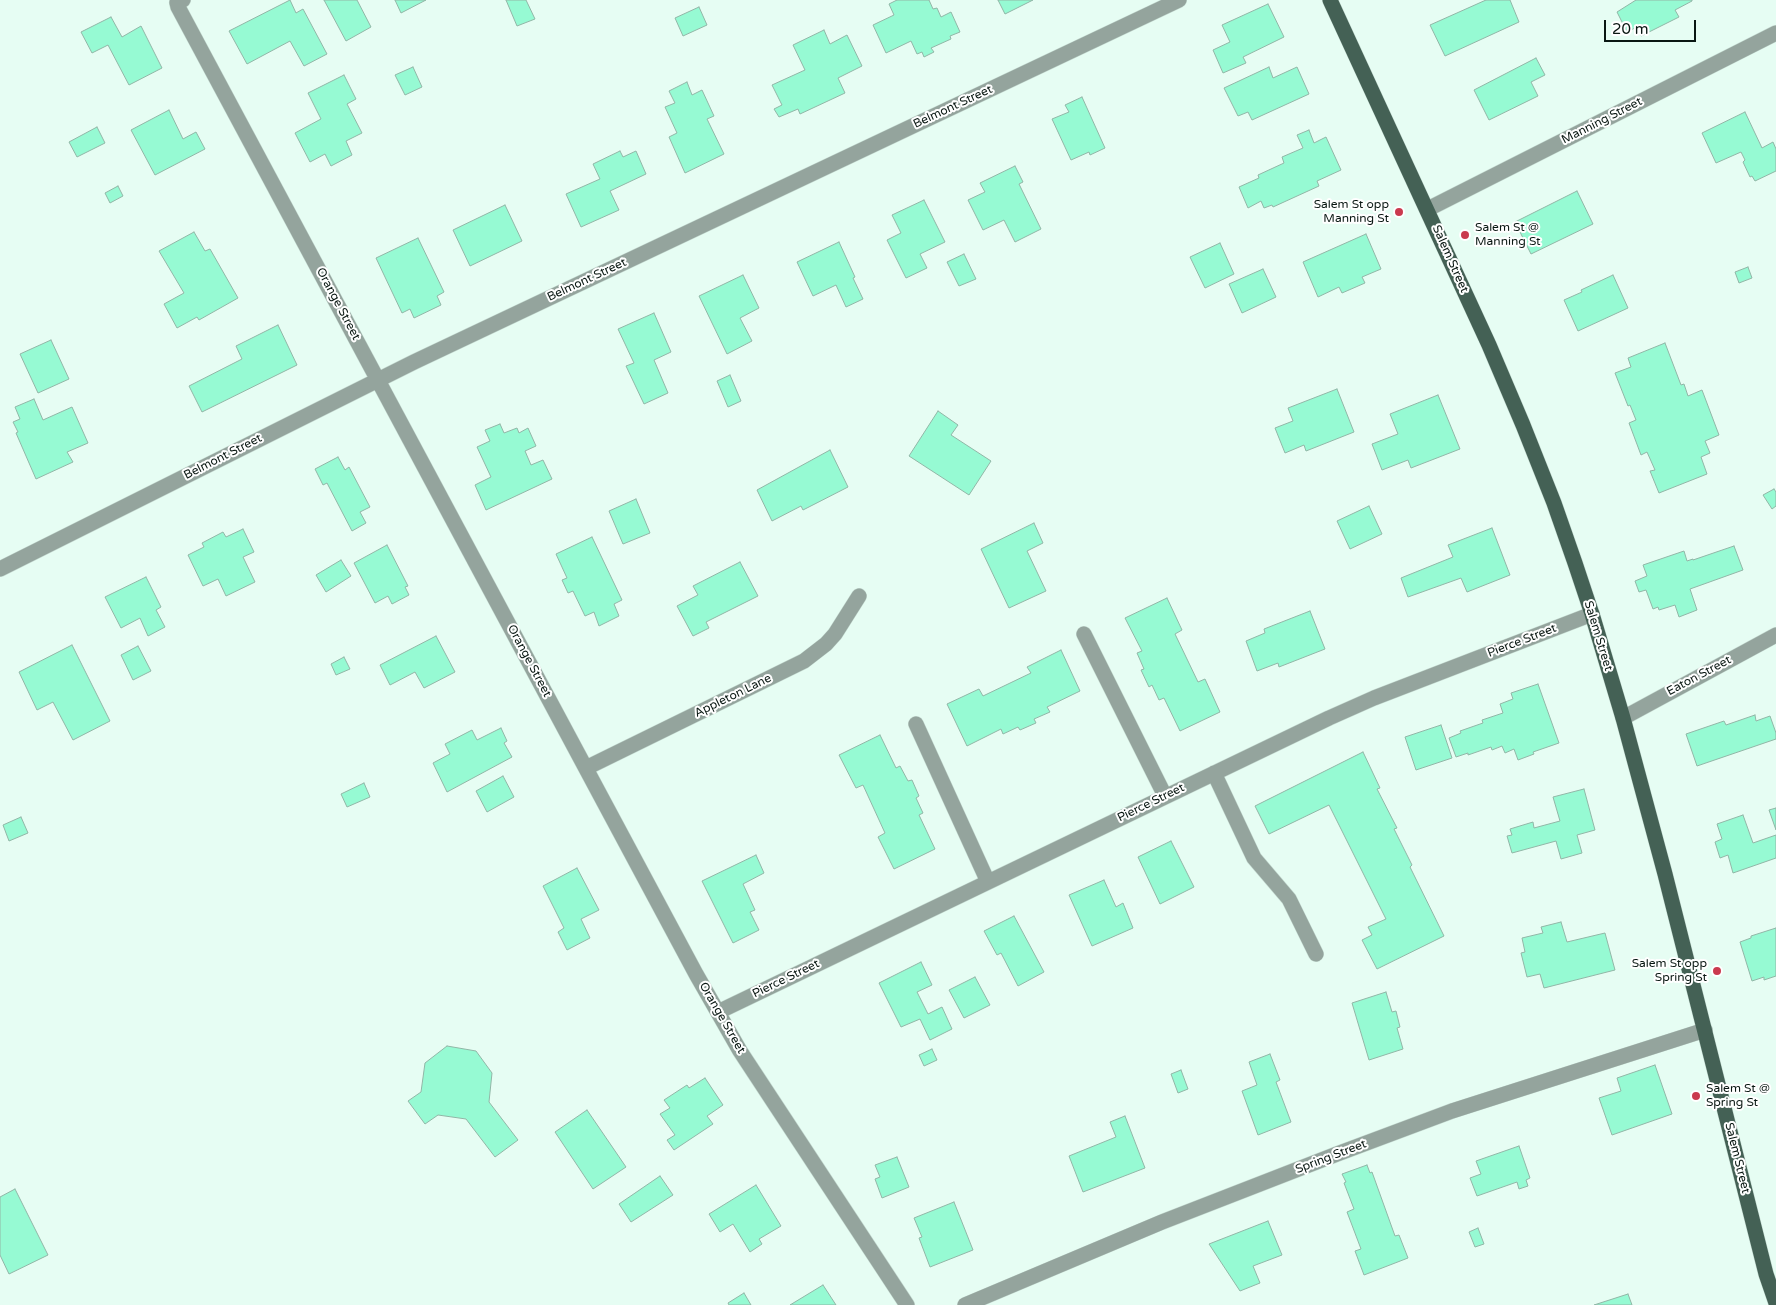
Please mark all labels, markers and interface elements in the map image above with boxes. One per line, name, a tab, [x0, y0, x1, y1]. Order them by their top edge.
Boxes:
scale bar	[1606, 10, 1698, 42]
text: 20 m	[1612, 20, 1649, 38]
street label: Belmont Street	[911, 82, 995, 132]
street label: Manning Street	[1559, 95, 1645, 147]
place label: Salem St opp Manning St	[1314, 198, 1389, 226]
marker: Salem St opp Manning St	[1393, 206, 1405, 218]
place label: Salem St @ Manning St	[1475, 221, 1541, 249]
street label: Salem Street	[1429, 223, 1471, 295]
marker: Salem St @ Manning St	[1459, 229, 1471, 241]
street label: Belmont Street	[545, 255, 629, 305]
street label: Orange Street	[313, 265, 363, 343]
street label: Belmont Street	[182, 431, 264, 483]
street label: Salem Street	[1581, 599, 1615, 673]
street label: Pierce Street	[1485, 621, 1559, 661]
street label: Orange Street	[504, 622, 554, 700]
street label: Eaton Street	[1664, 653, 1734, 699]
street label: Appleton Lane	[692, 671, 774, 721]
street label: Pierce Street	[1115, 781, 1187, 825]
street label: Pierce Street	[750, 957, 822, 1001]
place label: Salem St opp Spring St	[1632, 957, 1707, 985]
marker: Salem St opp Spring St	[1711, 965, 1723, 977]
street label: Orange Street	[696, 980, 748, 1056]
place label: Salem St @ Spring St	[1706, 1082, 1770, 1110]
marker: Salem St @ Spring St	[1690, 1090, 1702, 1102]
street label: Salem Street	[1721, 1121, 1753, 1195]
street label: Spring Street	[1294, 1137, 1368, 1177]

